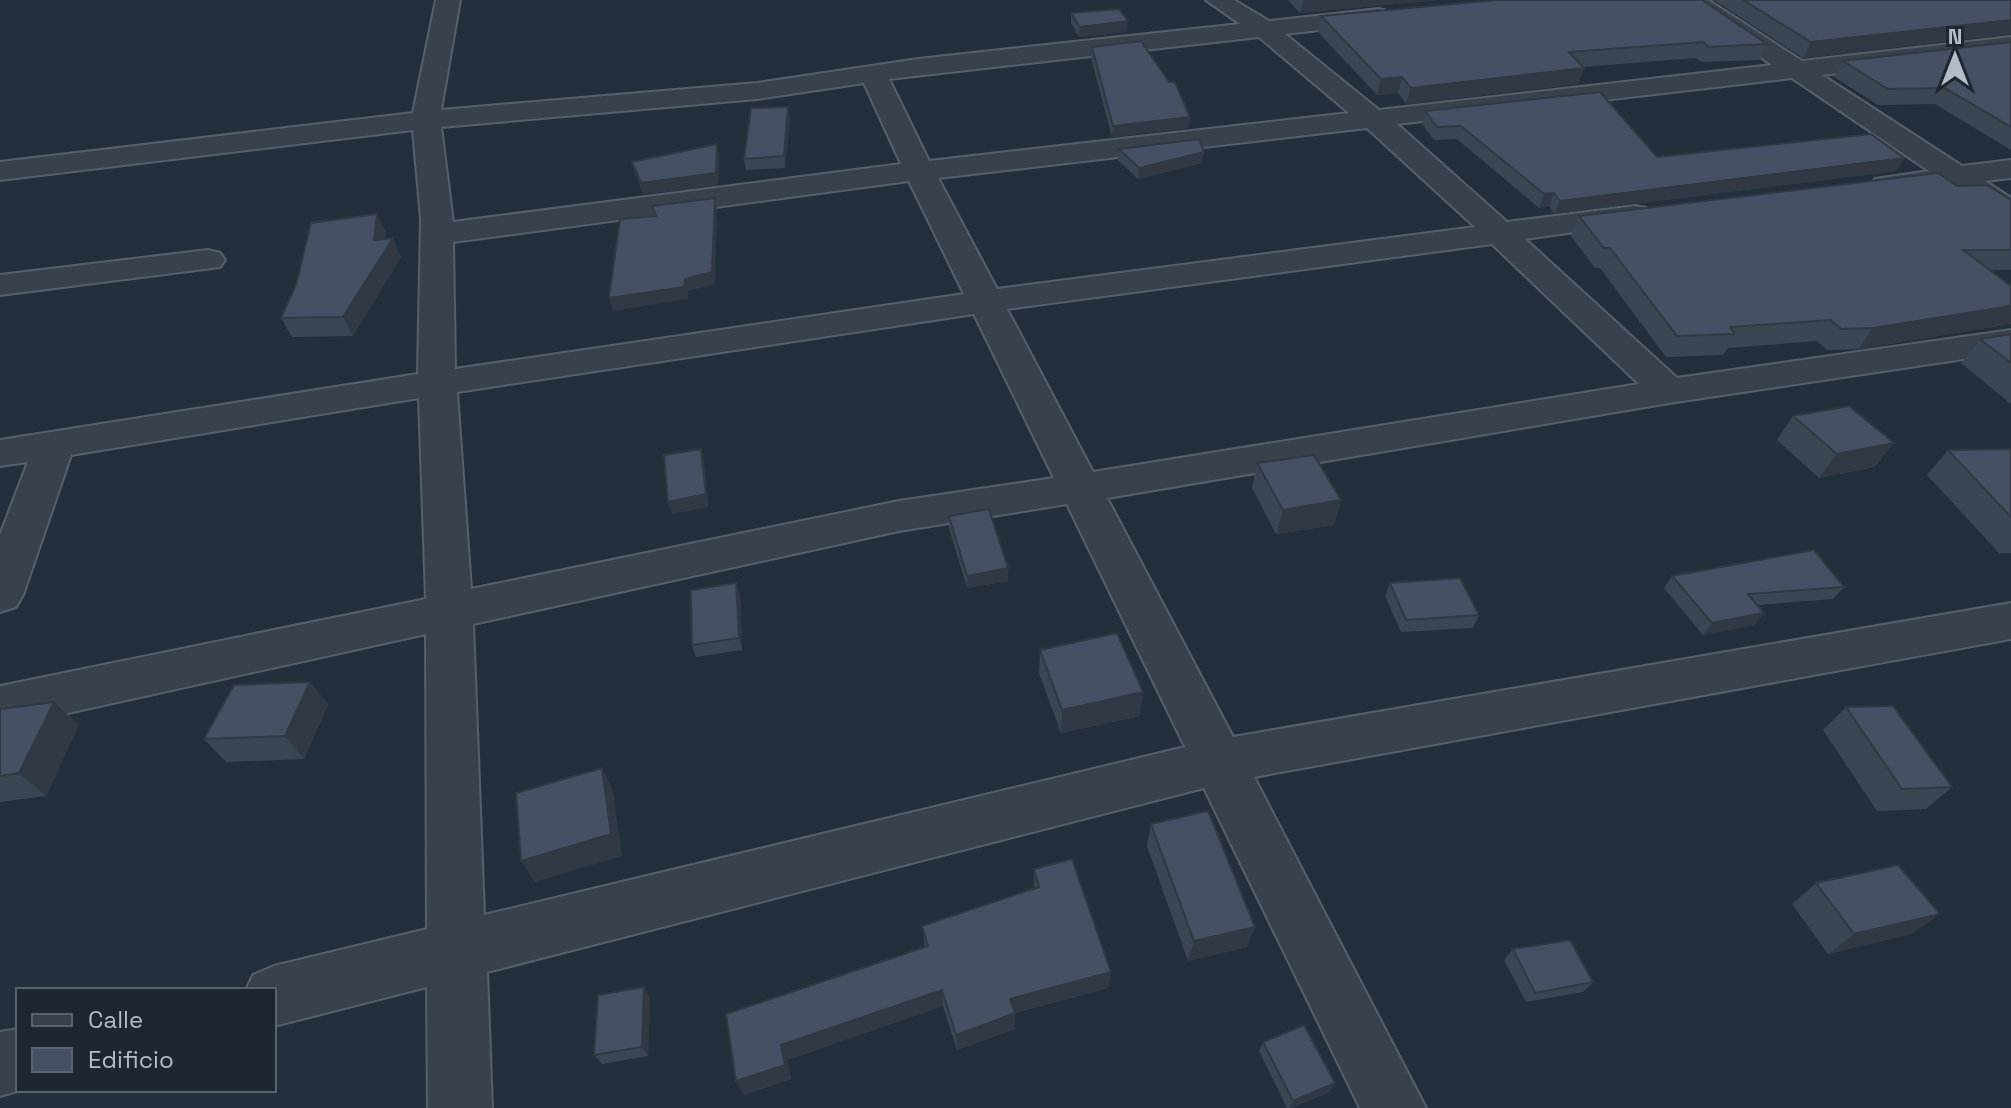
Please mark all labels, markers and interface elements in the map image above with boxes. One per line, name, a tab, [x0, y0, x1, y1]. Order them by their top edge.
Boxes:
north arrow	[1915, 16, 1995, 96]
text: N	[1948, 22, 1962, 50]
legend	[16, 988, 276, 1092]
text: Calle	[88, 1004, 143, 1035]
text: Edificio	[88, 1044, 174, 1075]

